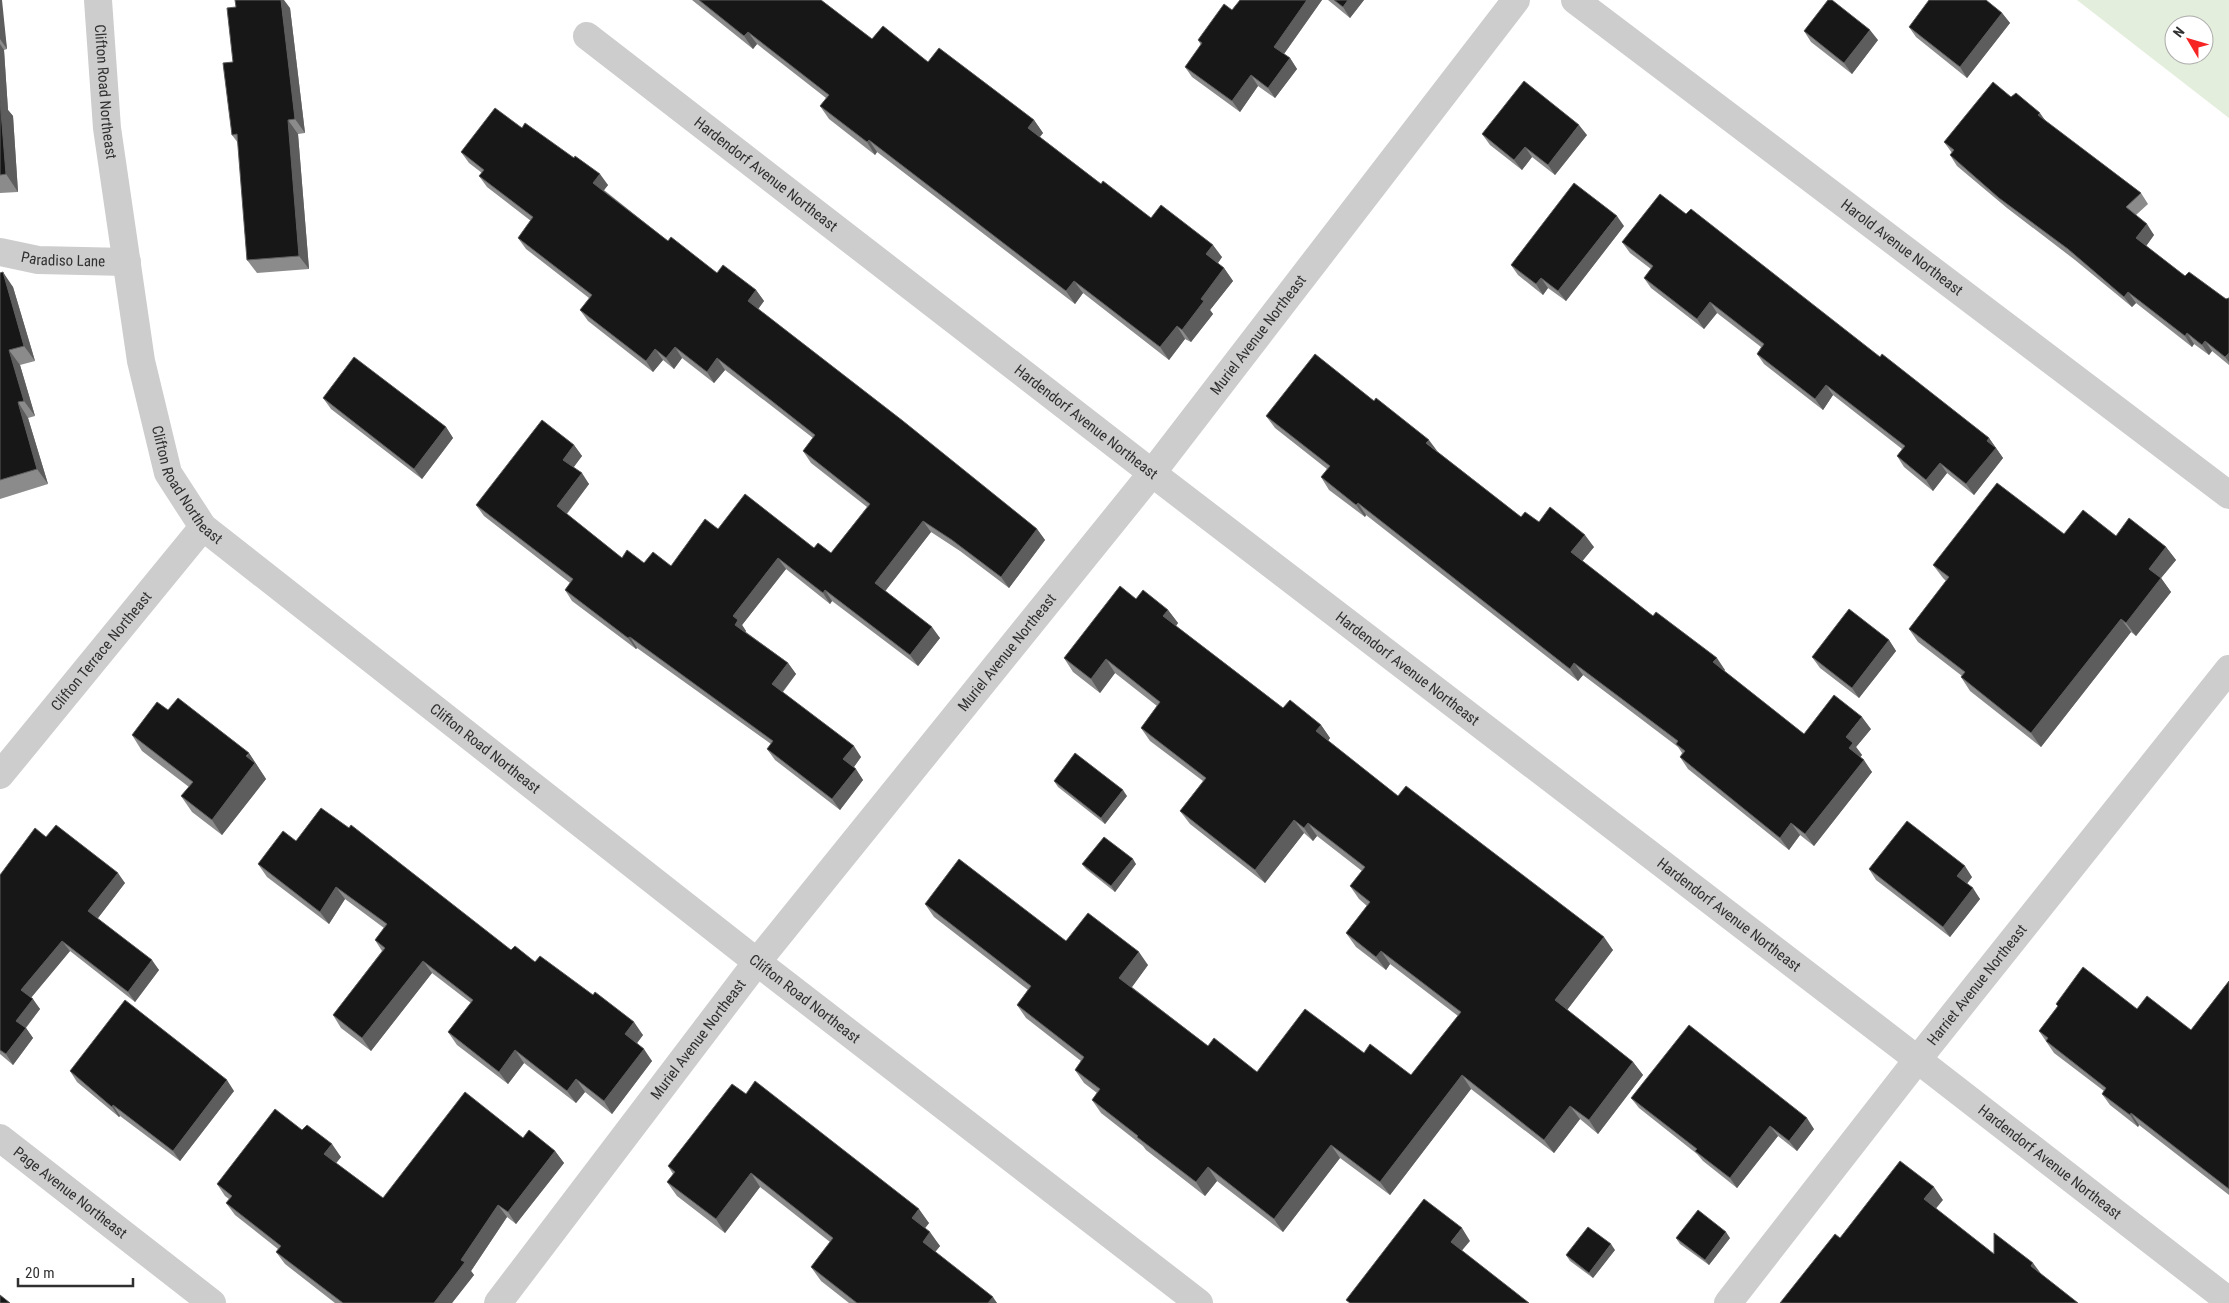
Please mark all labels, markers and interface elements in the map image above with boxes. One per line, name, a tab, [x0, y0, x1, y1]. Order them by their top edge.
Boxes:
north arrow	[2164, 15, 2214, 65]
street label: Clifton Road Northeast	[91, 24, 120, 160]
text: N	[2170, 24, 2188, 40]
street label: Hardendorf Avenue Northeast	[691, 113, 841, 235]
street label: Harold Avenue Northeast	[1837, 195, 1967, 299]
street label: Paradiso Lane	[20, 248, 105, 271]
street label: Muriel Avenue Northeast	[1207, 272, 1310, 398]
street label: Hardendorf Avenue Northeast	[1011, 361, 1161, 483]
street label: Clifton Road Northeast	[148, 424, 226, 548]
street label: Clifton Terrace Northeast	[47, 588, 155, 715]
street label: Muriel Avenue Northeast	[954, 590, 1060, 715]
street label: Hardendorf Avenue Northeast	[1332, 608, 1483, 729]
street label: Clifton Road Northeast	[426, 700, 544, 797]
street label: Hardendorf Avenue Northeast	[1653, 854, 1804, 976]
street label: Harriet Avenue Northeast	[1923, 921, 2031, 1049]
street label: Clifton Road Northeast	[746, 950, 864, 1047]
street label: Muriel Avenue Northeast	[647, 976, 750, 1103]
street label: Hardendorf Avenue Northeast	[1975, 1101, 2125, 1223]
street label: Page Avenue Northeast	[10, 1143, 131, 1242]
scale bar	[18, 1256, 132, 1288]
text: 20 m	[25, 1264, 55, 1282]

